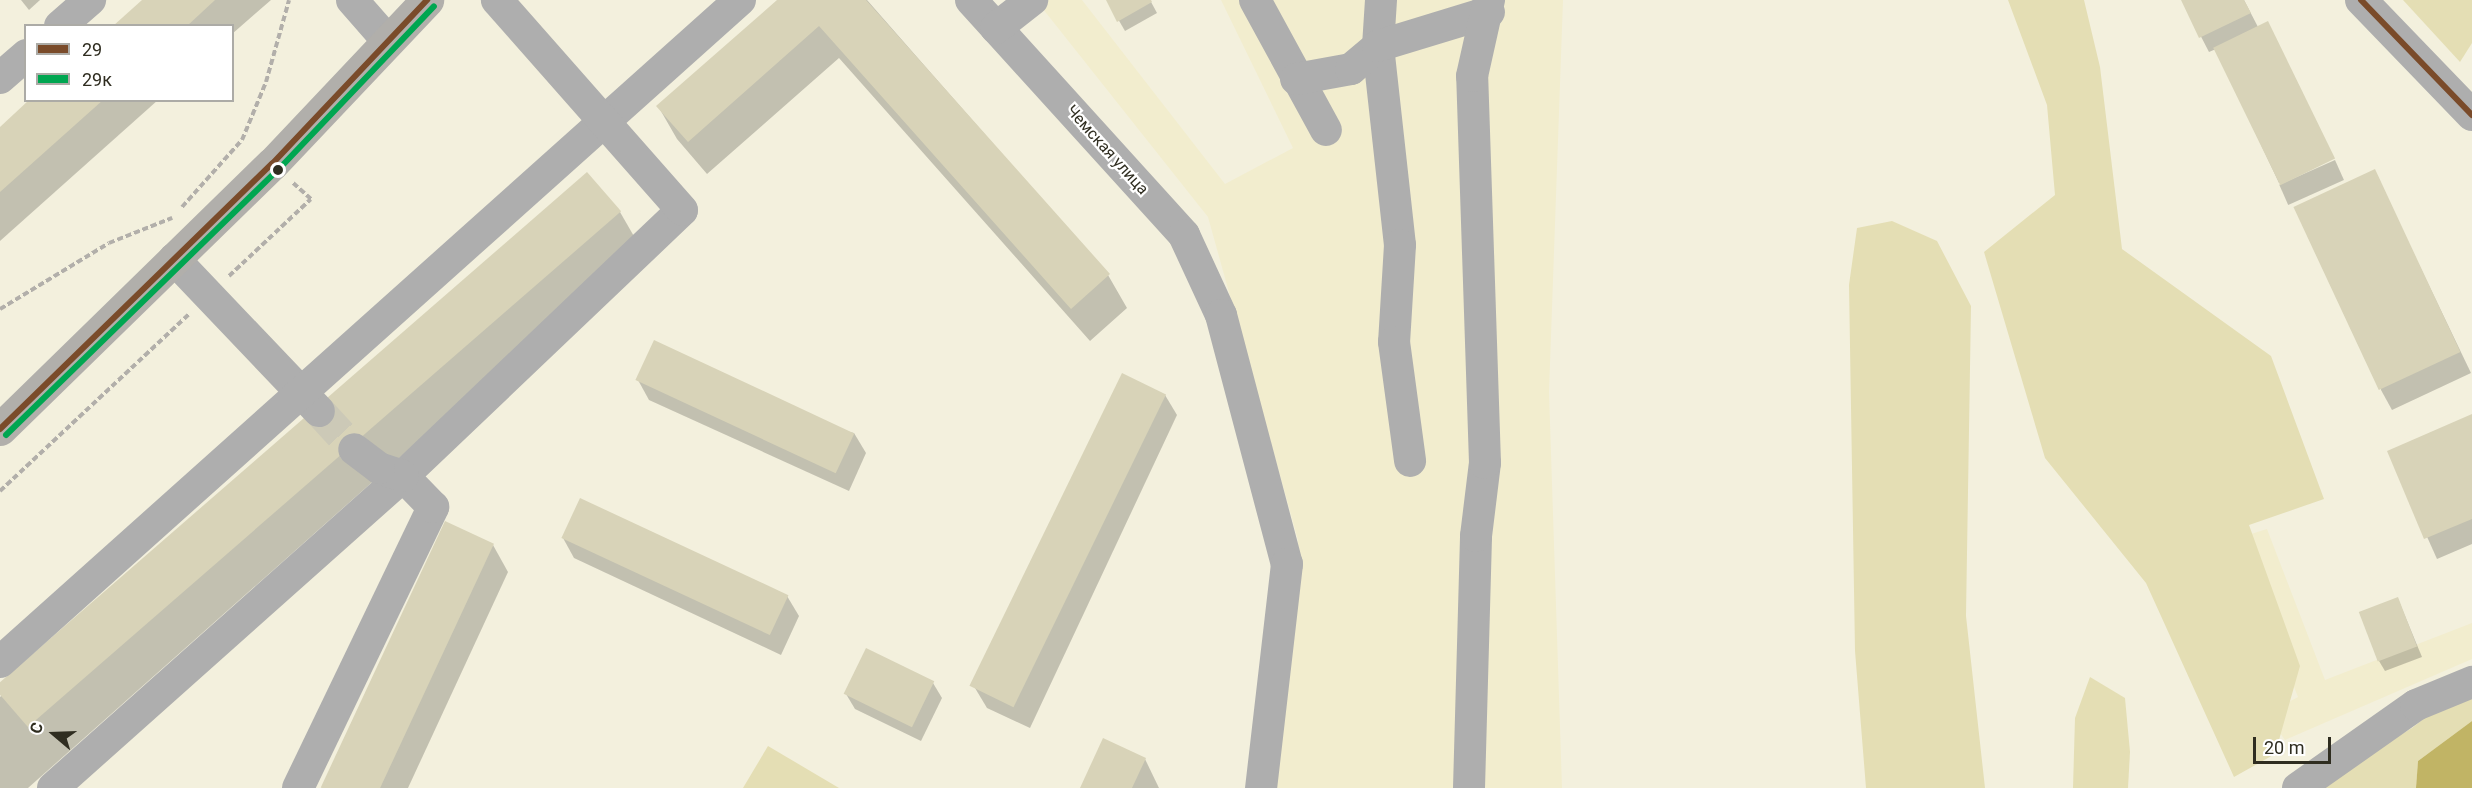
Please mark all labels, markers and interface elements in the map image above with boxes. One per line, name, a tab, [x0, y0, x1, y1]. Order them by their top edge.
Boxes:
legend	[24, 24, 234, 102]
text: 29	[82, 39, 102, 60]
text: 29к	[82, 69, 112, 90]
street label: Чемская улица	[1062, 101, 1152, 199]
unlabelled marker	[272, 164, 284, 176]
north arrow	[24, 704, 84, 764]
text: С	[26, 720, 47, 736]
scale bar	[2256, 725, 2334, 763]
text: 20 m	[2264, 737, 2304, 758]

